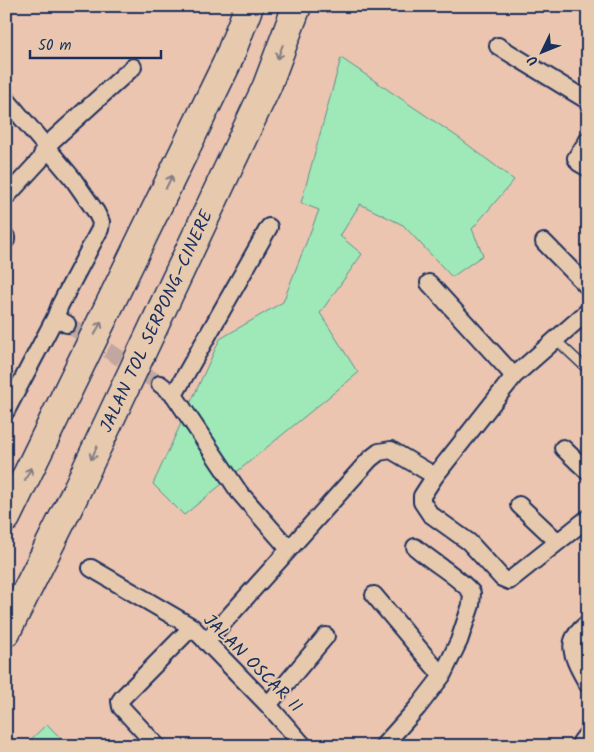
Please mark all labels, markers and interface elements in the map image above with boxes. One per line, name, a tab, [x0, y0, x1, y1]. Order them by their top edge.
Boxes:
scale bar	[30, 28, 161, 60]
north arrow	[516, 28, 566, 78]
text: 50 m	[38, 34, 72, 58]
one-way arrow	[275, 44, 284, 59]
text: U	[522, 49, 544, 71]
one-way arrow	[165, 175, 174, 190]
street label: JALAN TOL SERPONG–CINERE	[93, 205, 222, 438]
one-way arrow	[94, 321, 104, 336]
one-way arrow	[88, 445, 98, 460]
one-way arrow	[23, 467, 33, 482]
street label: JALAN OSCAR II	[195, 608, 308, 721]

